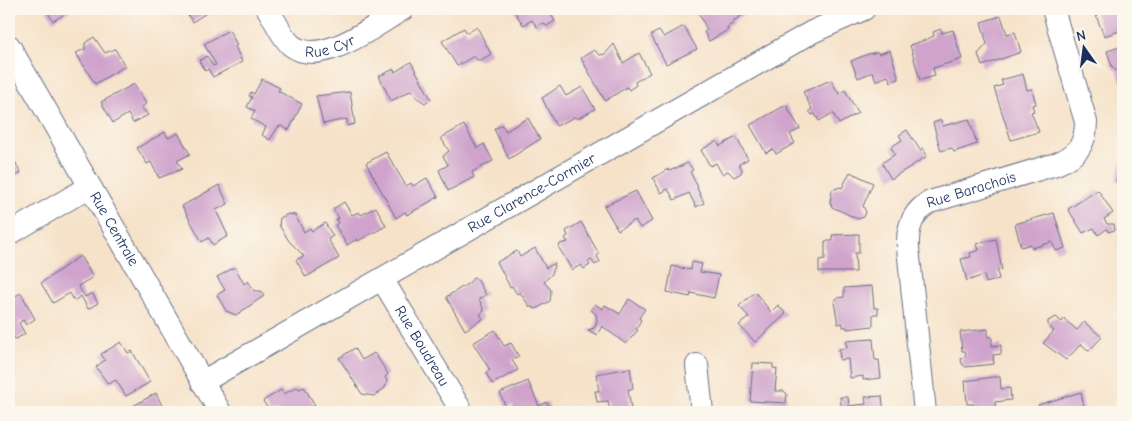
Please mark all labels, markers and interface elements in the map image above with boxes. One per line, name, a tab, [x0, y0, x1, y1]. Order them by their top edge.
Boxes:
north arrow	[1060, 22, 1110, 72]
text: N	[1074, 27, 1087, 45]
street label: Rue Cyr	[305, 31, 358, 61]
street label: Rue Clarence-Cormier	[465, 149, 599, 237]
street label: Rue Barachois	[924, 168, 1018, 212]
street label: Rue Centrale	[86, 188, 143, 270]
street label: Rue Boudreau	[391, 302, 453, 389]

